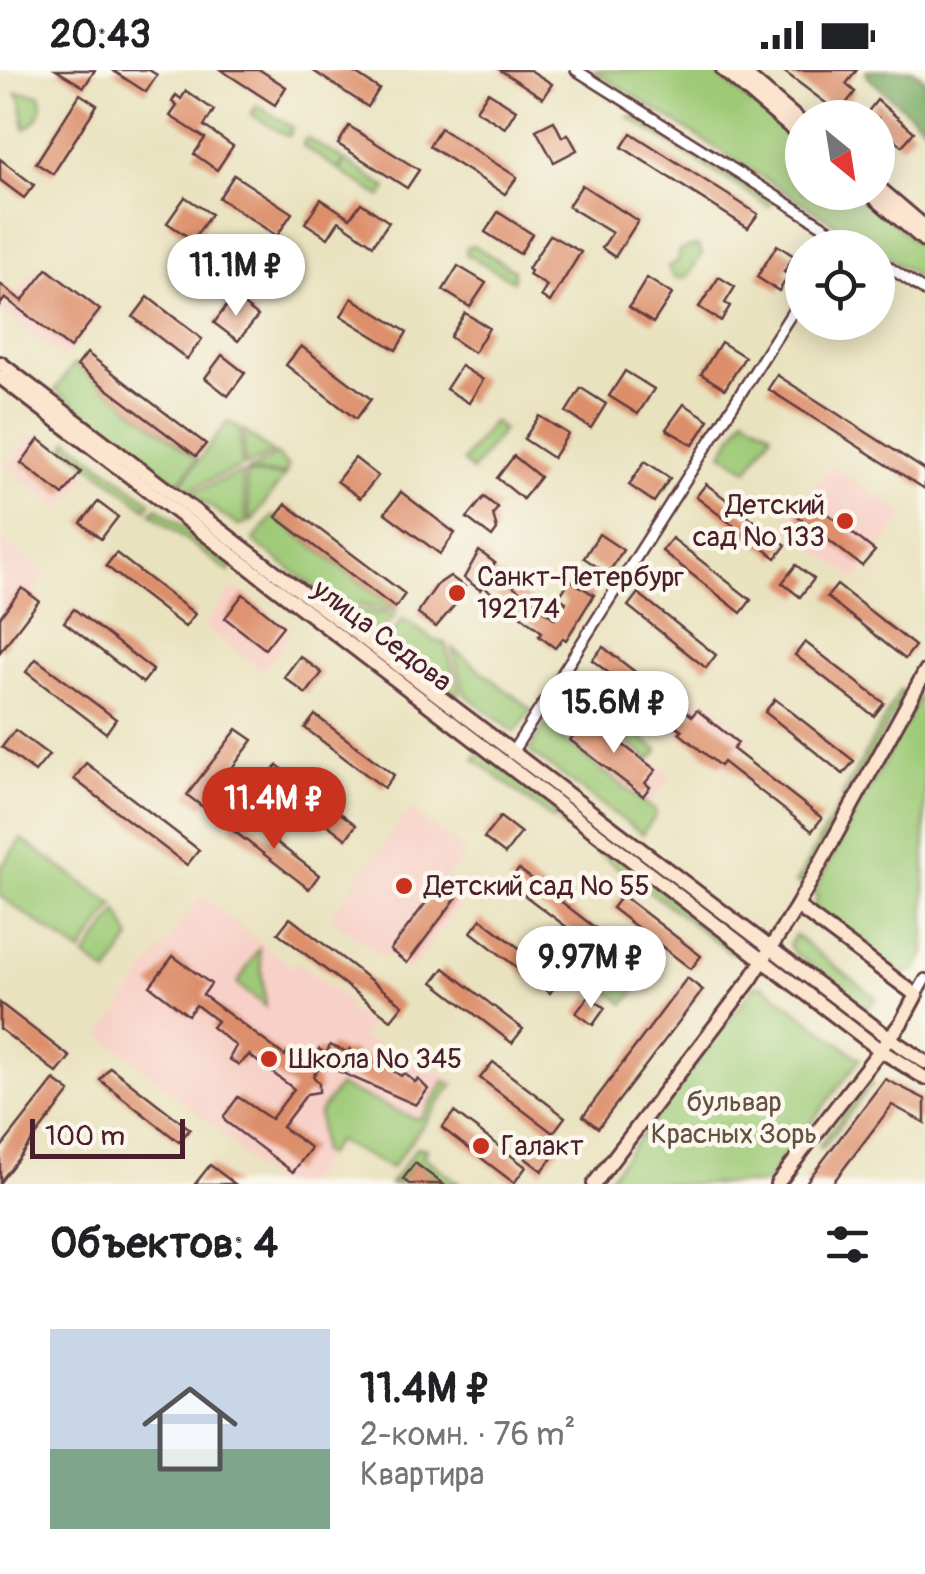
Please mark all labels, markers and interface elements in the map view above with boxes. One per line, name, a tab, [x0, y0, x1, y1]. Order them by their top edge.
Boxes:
text: 20:43	[50, 11, 151, 59]
north arrow	[785, 100, 895, 210]
map controls	[785, 100, 895, 340]
button: locate	[785, 230, 895, 340]
pin: 11.1M ₽	[144, 234, 328, 319]
text: 11.1M ₽	[189, 246, 283, 286]
place label: Детский сад № 133	[693, 488, 825, 555]
marker: Детский сад № 133	[834, 510, 856, 532]
place label: Санкт-Петербург 192174	[477, 560, 685, 627]
street label: улица Седова	[305, 572, 459, 700]
marker: Санкт-Петербург 192174	[446, 582, 468, 604]
pin: 15.6M ₽	[522, 671, 706, 756]
text: 15.6M ₽	[562, 683, 666, 723]
pin: 11.4M ₽	[182, 767, 366, 852]
text: 11.4M ₽	[224, 779, 324, 819]
place label: Детский сад № 55	[423, 869, 650, 904]
marker: Детский сад № 55	[393, 875, 415, 897]
pin: 9.97M ₽	[499, 926, 683, 1011]
text: 9.97M ₽	[538, 938, 644, 978]
place label: Школа № 345	[289, 1042, 462, 1077]
marker: Школа № 345	[258, 1048, 280, 1070]
park label: бульвар Красных Зорь	[651, 1085, 817, 1152]
scale bar	[30, 1114, 185, 1158]
text: 100 m	[45, 1119, 125, 1154]
place label: Галакт	[501, 1129, 584, 1164]
marker: Галакт	[470, 1135, 492, 1157]
icon: filters	[820, 1217, 875, 1272]
text: Объектов: 4	[50, 1218, 278, 1270]
text: 11.4M ₽	[360, 1363, 491, 1415]
icon: home	[130, 1369, 250, 1489]
text: 2-комн. · 76 m²	[360, 1415, 575, 1455]
text: Квартира	[360, 1455, 484, 1495]

